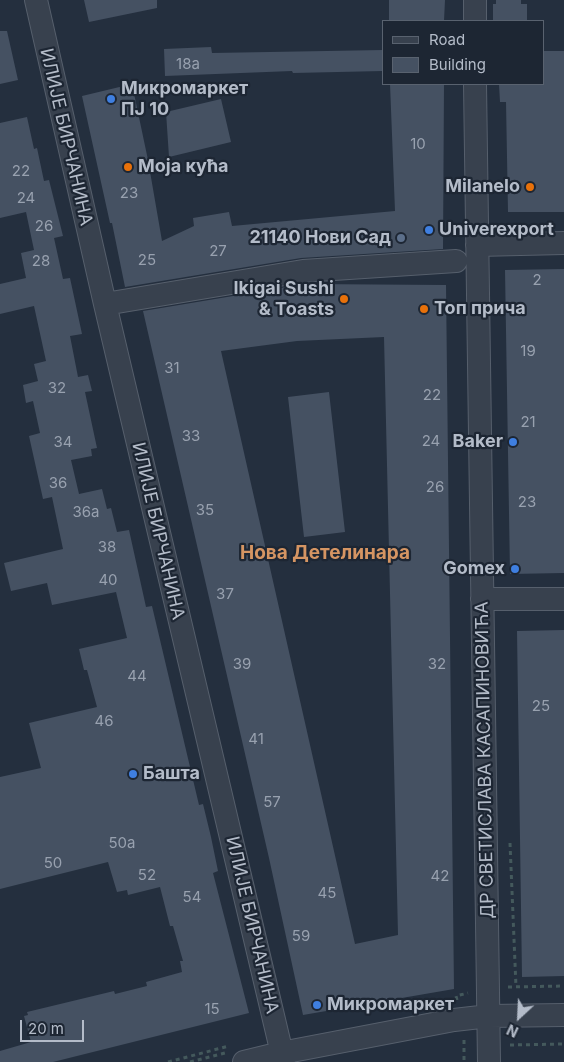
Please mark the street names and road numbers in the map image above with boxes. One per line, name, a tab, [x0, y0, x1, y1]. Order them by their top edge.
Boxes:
street label: ИЛИЈЕ БИРЧАНИНА	[35, 46, 97, 228]
street label: ИЛИЈЕ БИРЧАНИНА	[127, 440, 189, 622]
street label: ДР СВЕТИСЛАВА КАСАПИНОВИЋА	[471, 601, 499, 919]
street label: ИЛИЈЕ БИРЧАНИНА	[221, 834, 283, 1016]

